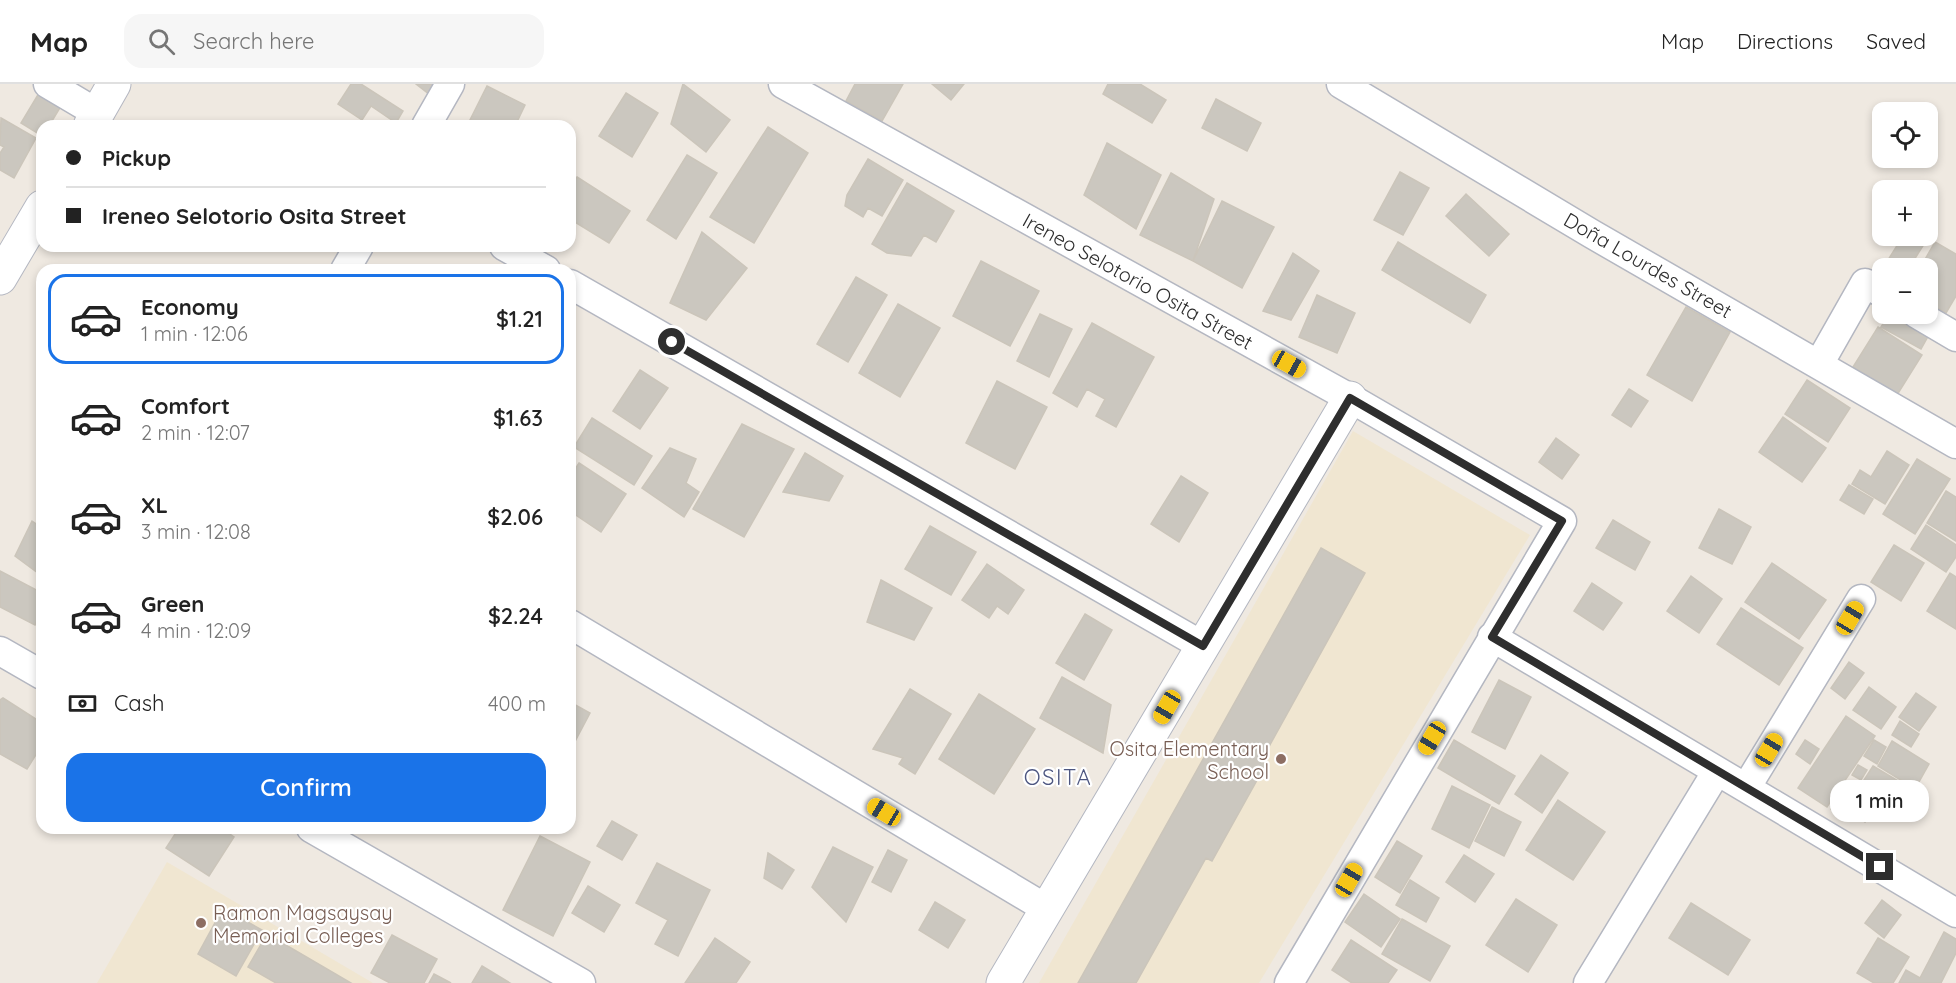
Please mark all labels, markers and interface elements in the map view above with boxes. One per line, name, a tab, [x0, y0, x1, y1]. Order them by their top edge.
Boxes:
search box	[124, 14, 544, 68]
text: Map	[30, 24, 88, 59]
icon: search	[145, 25, 178, 58]
text: Search here	[193, 27, 315, 55]
text: Map	[1661, 28, 1704, 54]
text: Directions	[1737, 28, 1833, 54]
text: Saved	[1866, 28, 1926, 54]
map controls	[1872, 102, 1938, 324]
button: locate	[1872, 102, 1938, 168]
text: Pickup	[102, 144, 171, 172]
button: +	[1872, 180, 1938, 246]
text: Ireneo Selotorio Osita Street	[102, 202, 407, 230]
street label: Ireneo Selotorio Osita Street	[1019, 207, 1258, 355]
street label: Doña Lourdes Street	[1559, 207, 1737, 323]
button: −	[1872, 258, 1938, 324]
icon: car	[69, 292, 123, 346]
text: Economy	[141, 293, 239, 321]
text: $1.21	[496, 305, 543, 333]
text: 1 min · 12:06	[141, 321, 248, 346]
route start	[658, 328, 685, 355]
car	[1269, 347, 1309, 381]
icon: car	[69, 391, 123, 445]
text: Comfort	[141, 392, 230, 420]
text: $1.63	[493, 404, 543, 432]
text: 2 min · 12:07	[141, 420, 250, 445]
icon: car	[69, 490, 123, 544]
text: XL	[141, 491, 168, 519]
text: $2.06	[487, 503, 543, 531]
text: 3 min · 12:08	[141, 519, 251, 544]
icon: car	[69, 589, 123, 643]
text: Green	[141, 590, 204, 618]
car	[1833, 598, 1867, 638]
text: $2.24	[488, 602, 543, 630]
text: 4 min · 12:09	[141, 618, 251, 643]
icon: cash	[66, 687, 99, 720]
car	[1150, 687, 1184, 727]
text: Cash	[114, 689, 165, 717]
text: 400 m	[488, 691, 546, 716]
car	[1415, 718, 1449, 758]
car	[1752, 730, 1786, 770]
place label: Osita Elementary School	[1110, 736, 1269, 784]
marker: Osita Elementary School	[1274, 752, 1288, 766]
button: Confirm	[66, 753, 546, 822]
district label: OSITA	[1024, 763, 1092, 791]
callout: 1 min	[1830, 780, 1930, 822]
text: 1 min	[1856, 788, 1903, 813]
car	[864, 795, 904, 829]
route end	[1866, 853, 1893, 880]
car	[1332, 860, 1366, 900]
place label: Ramon Magsaysay Memorial Colleges	[213, 900, 393, 948]
marker: Ramon Magsaysay Memorial Colleges	[194, 916, 208, 930]

